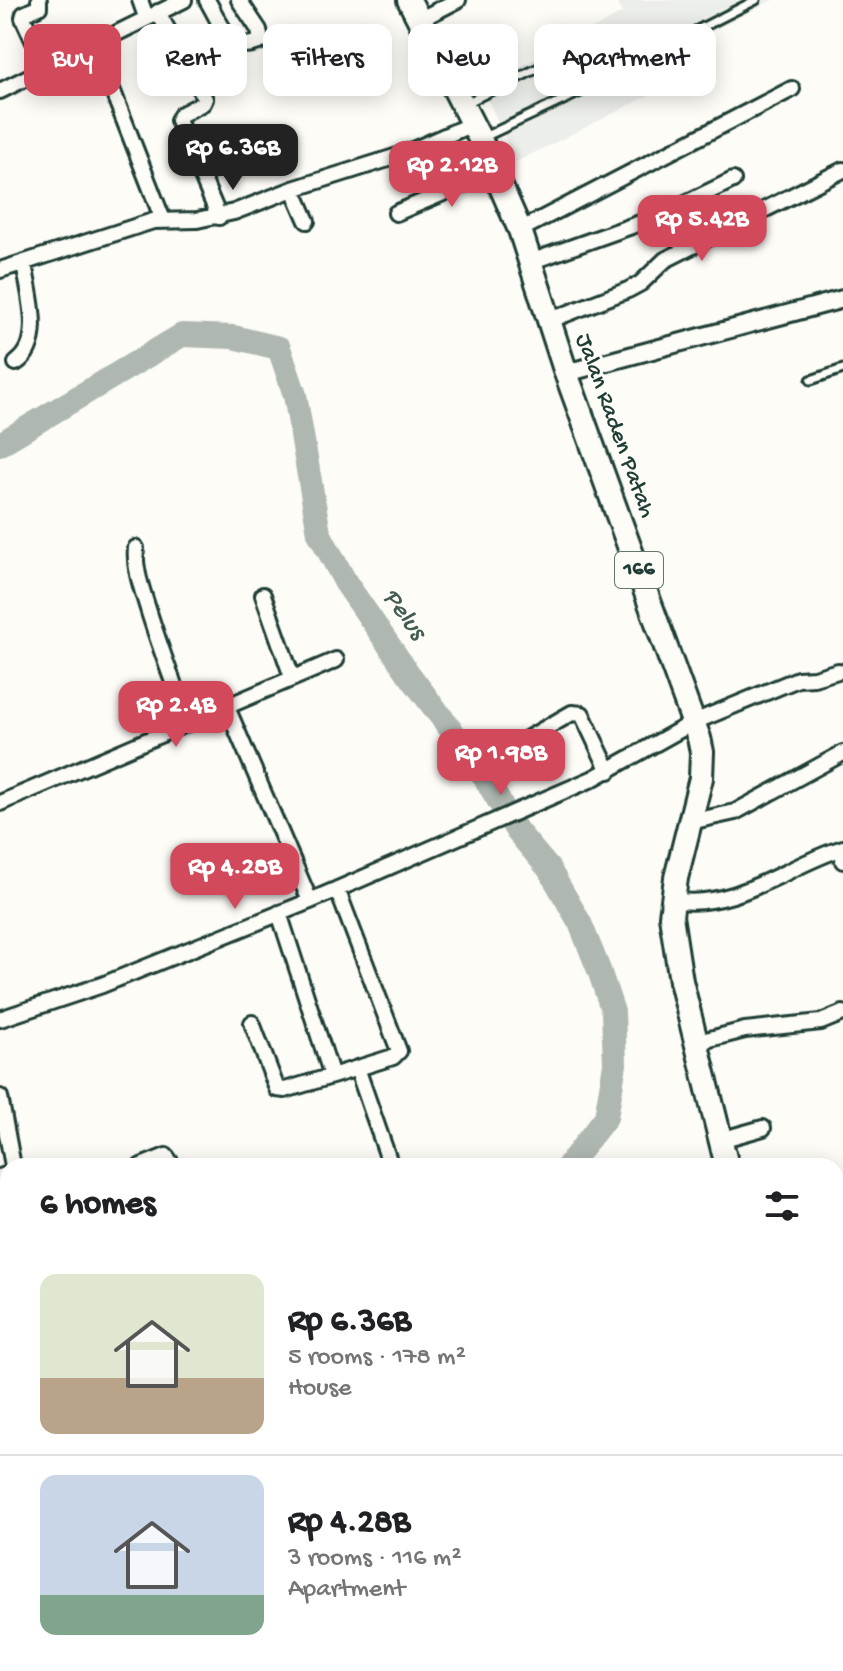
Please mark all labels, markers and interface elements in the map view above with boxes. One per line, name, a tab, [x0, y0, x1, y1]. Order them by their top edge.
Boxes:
chip: Buy	[24, 24, 121, 96]
chip: Rent	[137, 24, 247, 96]
chip: Filters	[263, 24, 392, 96]
chip: New	[408, 24, 518, 96]
chip: Apartment	[534, 24, 716, 96]
pin: Rp 6.36B	[150, 124, 316, 192]
text: Rp 6.36B	[186, 134, 280, 165]
pin: Rp 2.12B	[369, 141, 535, 209]
text: Rp 2.12B	[407, 151, 497, 182]
pin: Rp 5.42B	[619, 195, 785, 263]
text: Rp 5.42B	[656, 205, 748, 236]
street label: Jalan Raden Patah	[567, 330, 661, 522]
road number: 166	[615, 552, 663, 588]
water label: Pelus	[374, 584, 433, 648]
pin: Rp 2.4B	[102, 681, 250, 749]
text: Rp 2.4B	[136, 691, 216, 722]
pin: Rp 1.98B	[418, 729, 584, 797]
text: Rp 1.98B	[455, 739, 547, 770]
pin: Rp 4.28B	[152, 843, 318, 911]
text: Rp 4.28B	[188, 853, 282, 884]
icon: filters	[760, 1184, 804, 1228]
text: 6 homes	[40, 1186, 155, 1226]
text: Rp 6.36B	[288, 1303, 411, 1343]
icon: home	[104, 1306, 200, 1402]
text: 5 rooms · 178 m²	[288, 1343, 466, 1374]
text: House	[288, 1374, 352, 1405]
text: Rp 4.28B	[288, 1504, 410, 1544]
icon: home	[104, 1507, 200, 1603]
text: 3 rooms · 116 m²	[288, 1544, 461, 1575]
text: Apartment	[288, 1575, 405, 1606]

